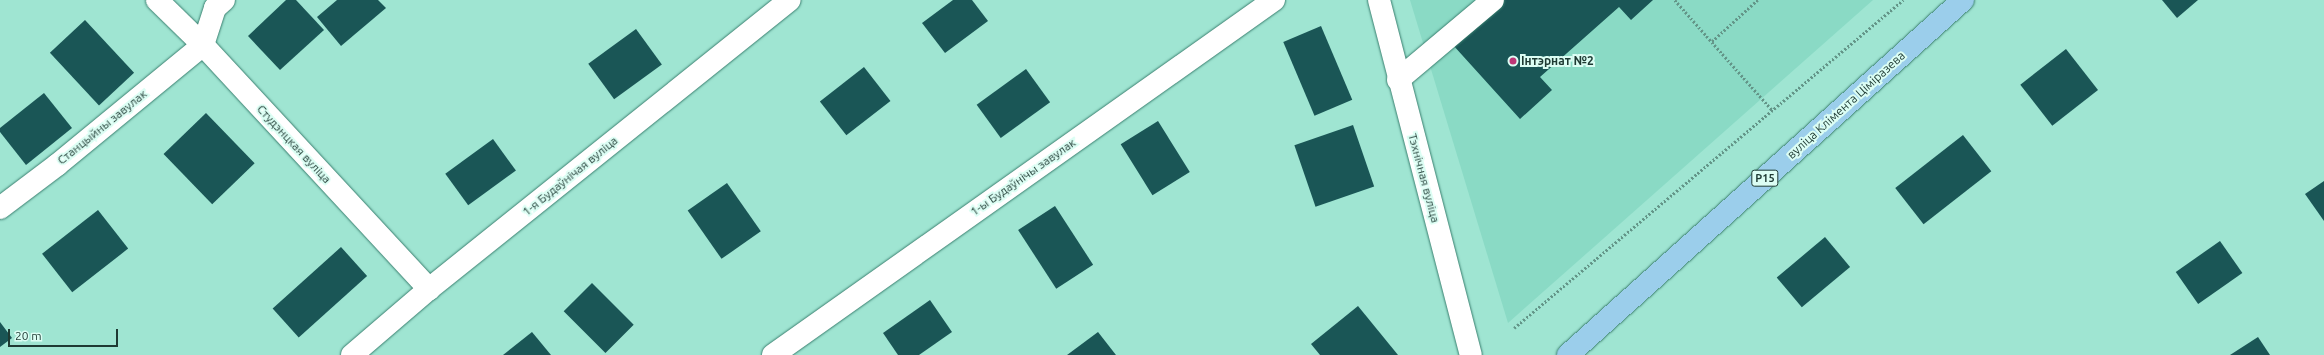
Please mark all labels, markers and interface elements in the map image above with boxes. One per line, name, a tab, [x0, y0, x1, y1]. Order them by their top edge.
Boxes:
street label: вуліца Клімента Ціміразева	[1784, 48, 1908, 162]
place label: Інтэрнат №2	[1521, 54, 1594, 68]
marker: Інтэрнат №2	[1508, 56, 1518, 66]
street label: Станцыйны завулак	[54, 87, 150, 167]
street label: Студэнцкая вуліца	[254, 102, 334, 186]
street label: Тэхнічная вуліца	[1405, 132, 1443, 224]
street label: 1-я Будаўнічая вуліца	[520, 133, 620, 219]
street label: 1-ы Будаўнічы завулак	[968, 135, 1078, 219]
road number: Р15	[1751, 169, 1779, 187]
scale bar	[10, 321, 120, 347]
text: 20 m	[15, 329, 42, 342]

